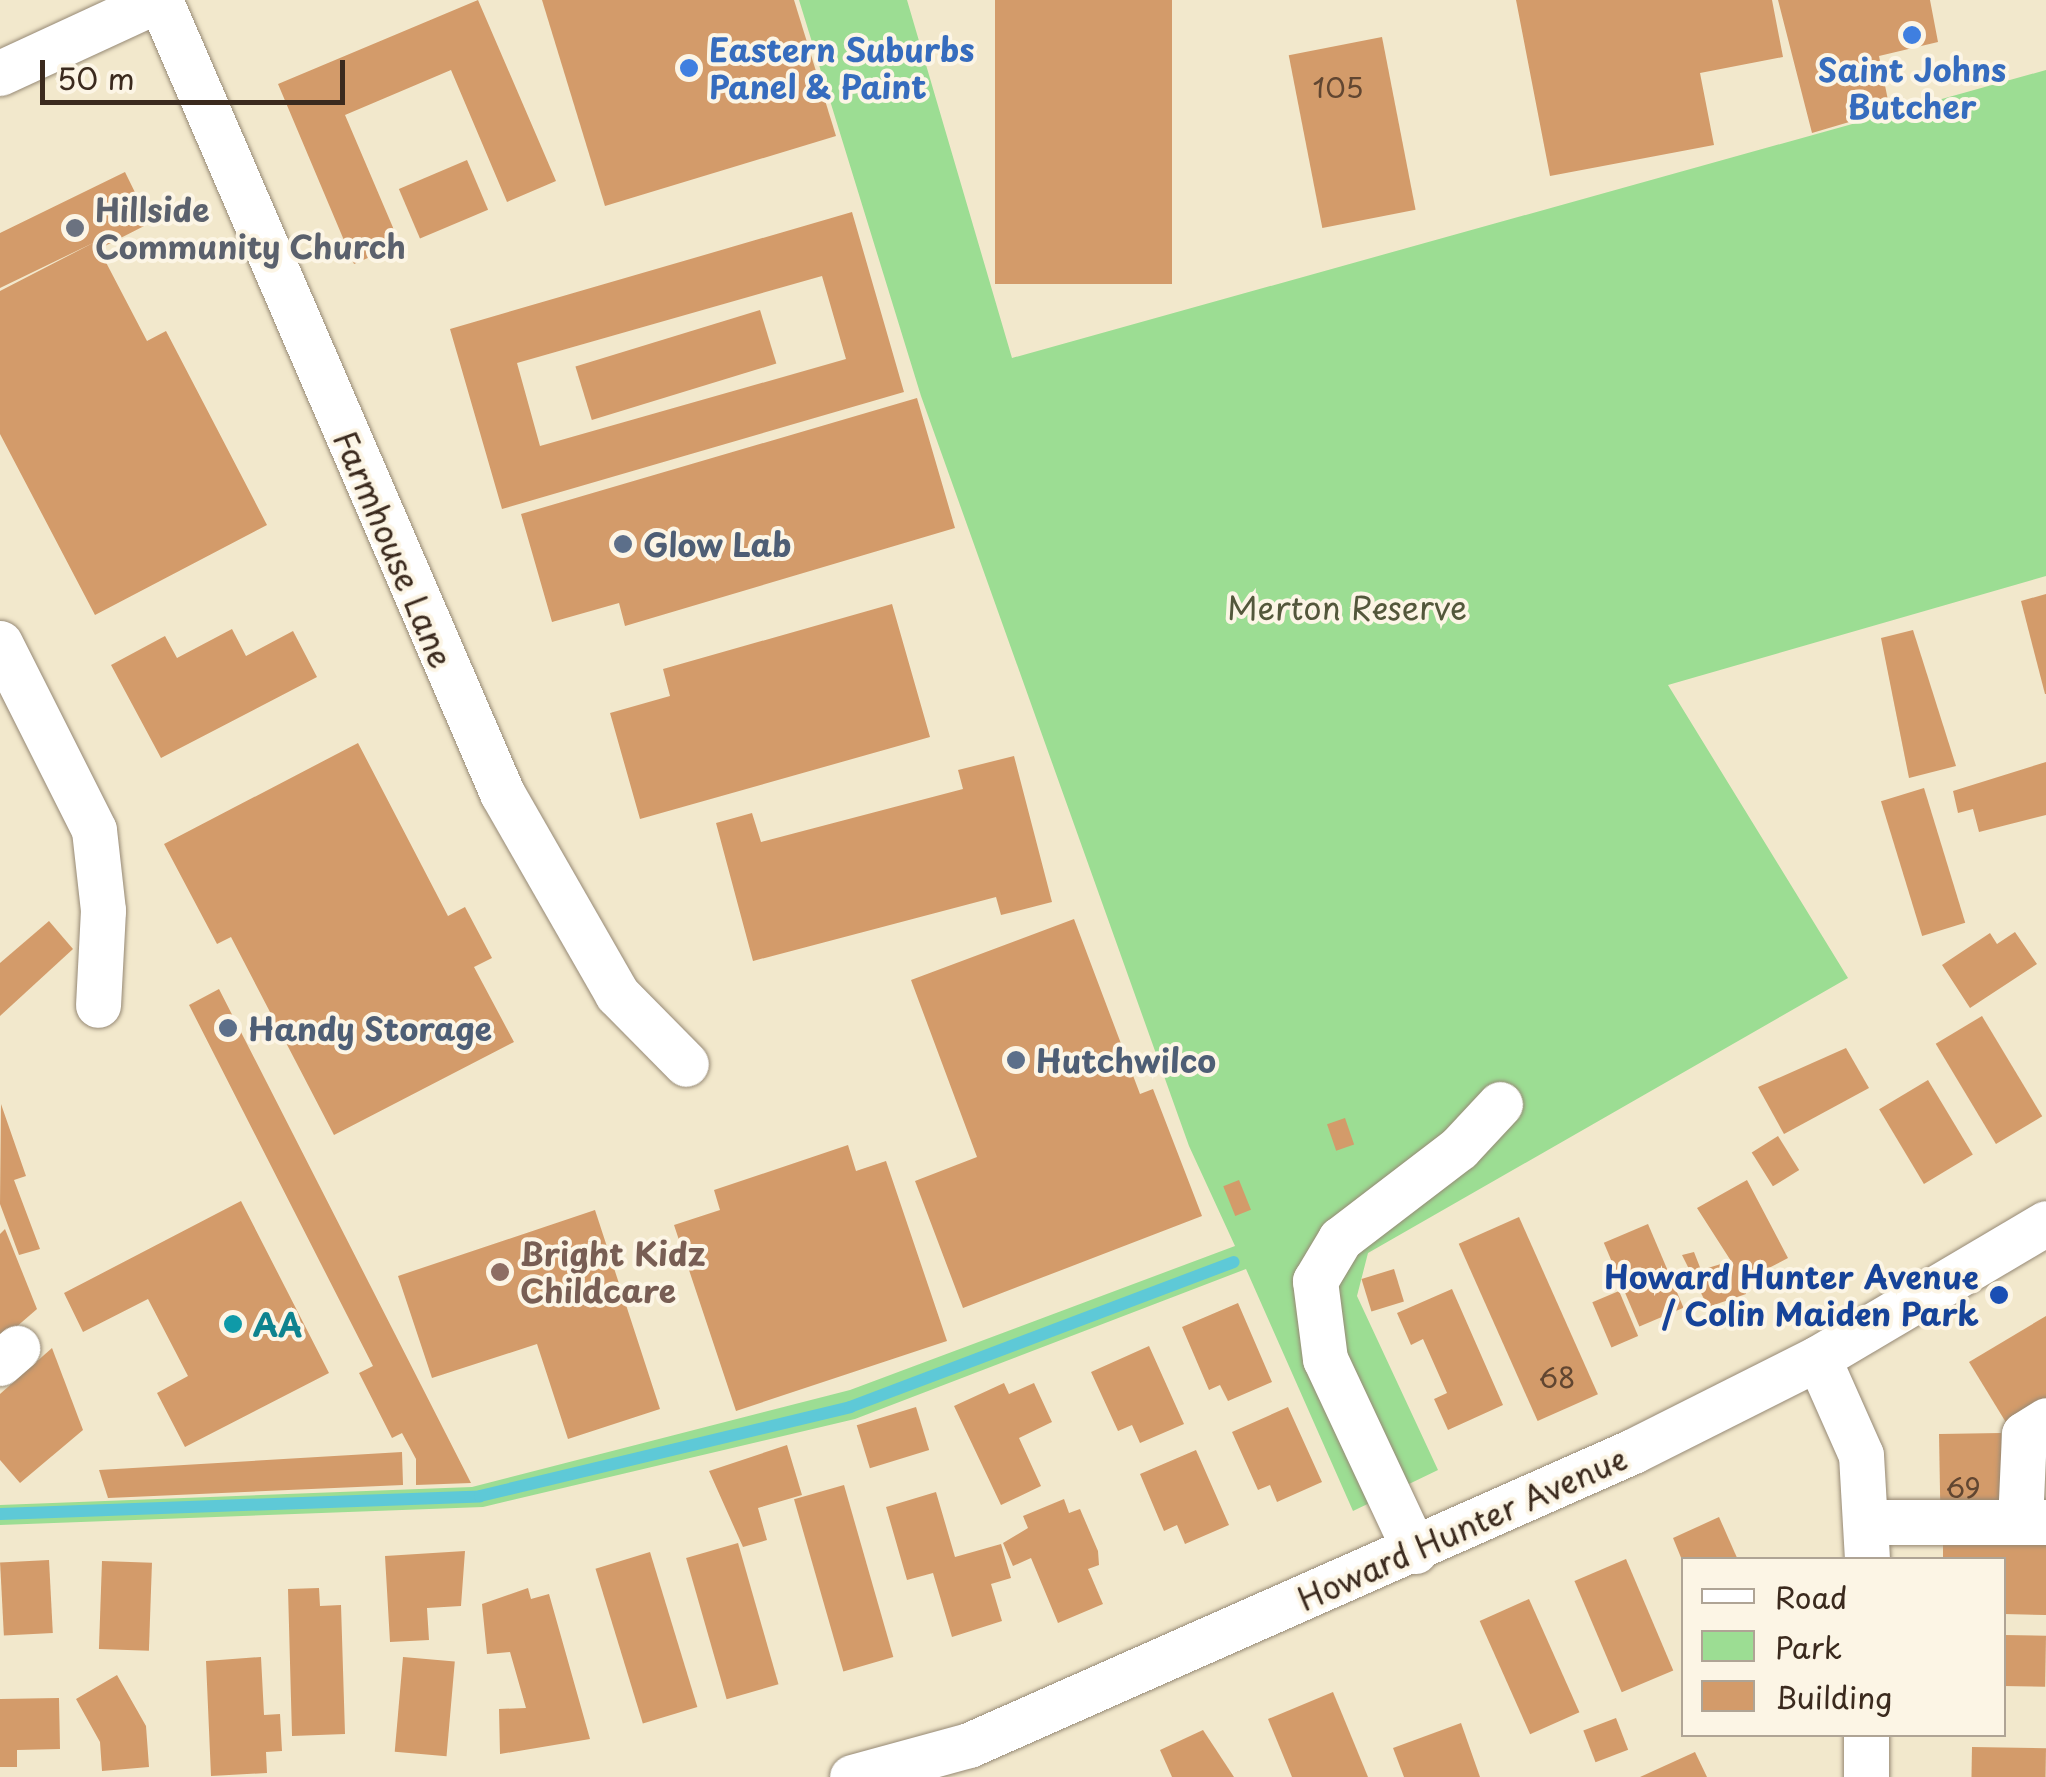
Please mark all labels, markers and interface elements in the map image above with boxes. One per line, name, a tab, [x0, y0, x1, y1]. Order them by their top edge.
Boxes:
marker: Saint Johns Butcher	[1901, 24, 1923, 46]
place label: Eastern Suburbs Panel & Paint	[709, 31, 976, 106]
scale bar	[45, 40, 350, 102]
place label: Saint Johns Butcher	[1817, 51, 2007, 126]
text: 50 m	[57, 55, 135, 100]
marker: Eastern Suburbs Panel & Paint	[678, 57, 700, 79]
house number: 105	[1313, 70, 1363, 104]
place label: Hillside Community Church	[95, 191, 408, 266]
marker: Hillside Community Church	[64, 217, 86, 239]
street label: Farmhouse Lane	[327, 424, 461, 674]
place label: Glow Lab	[643, 525, 793, 563]
marker: Glow Lab	[612, 533, 634, 555]
park label: Merton Reserve	[1227, 588, 1467, 626]
place label: Handy Storage	[248, 1009, 493, 1047]
marker: Handy Storage	[217, 1017, 239, 1039]
place label: Hutchwilco	[1036, 1041, 1216, 1079]
marker: Hutchwilco	[1005, 1049, 1027, 1071]
place label: Bright Kidz Childcare	[520, 1235, 706, 1310]
place label: Howard Hunter Avenue / Colin Maiden Park	[1601, 1258, 1979, 1333]
marker: Bright Kidz Childcare	[489, 1261, 511, 1283]
marker: Howard Hunter Avenue / Colin Maiden Park	[1988, 1284, 2010, 1306]
place label: AA	[253, 1305, 302, 1343]
marker: AA	[222, 1313, 244, 1335]
house number: 68	[1539, 1360, 1575, 1394]
street label: Howard Hunter Avenue	[1290, 1437, 1634, 1619]
house number: 69	[1945, 1470, 1981, 1504]
legend	[1681, 1557, 2006, 1737]
text: Road	[1775, 1574, 1848, 1619]
text: Park	[1775, 1624, 1842, 1669]
text: Building	[1775, 1674, 1892, 1719]

